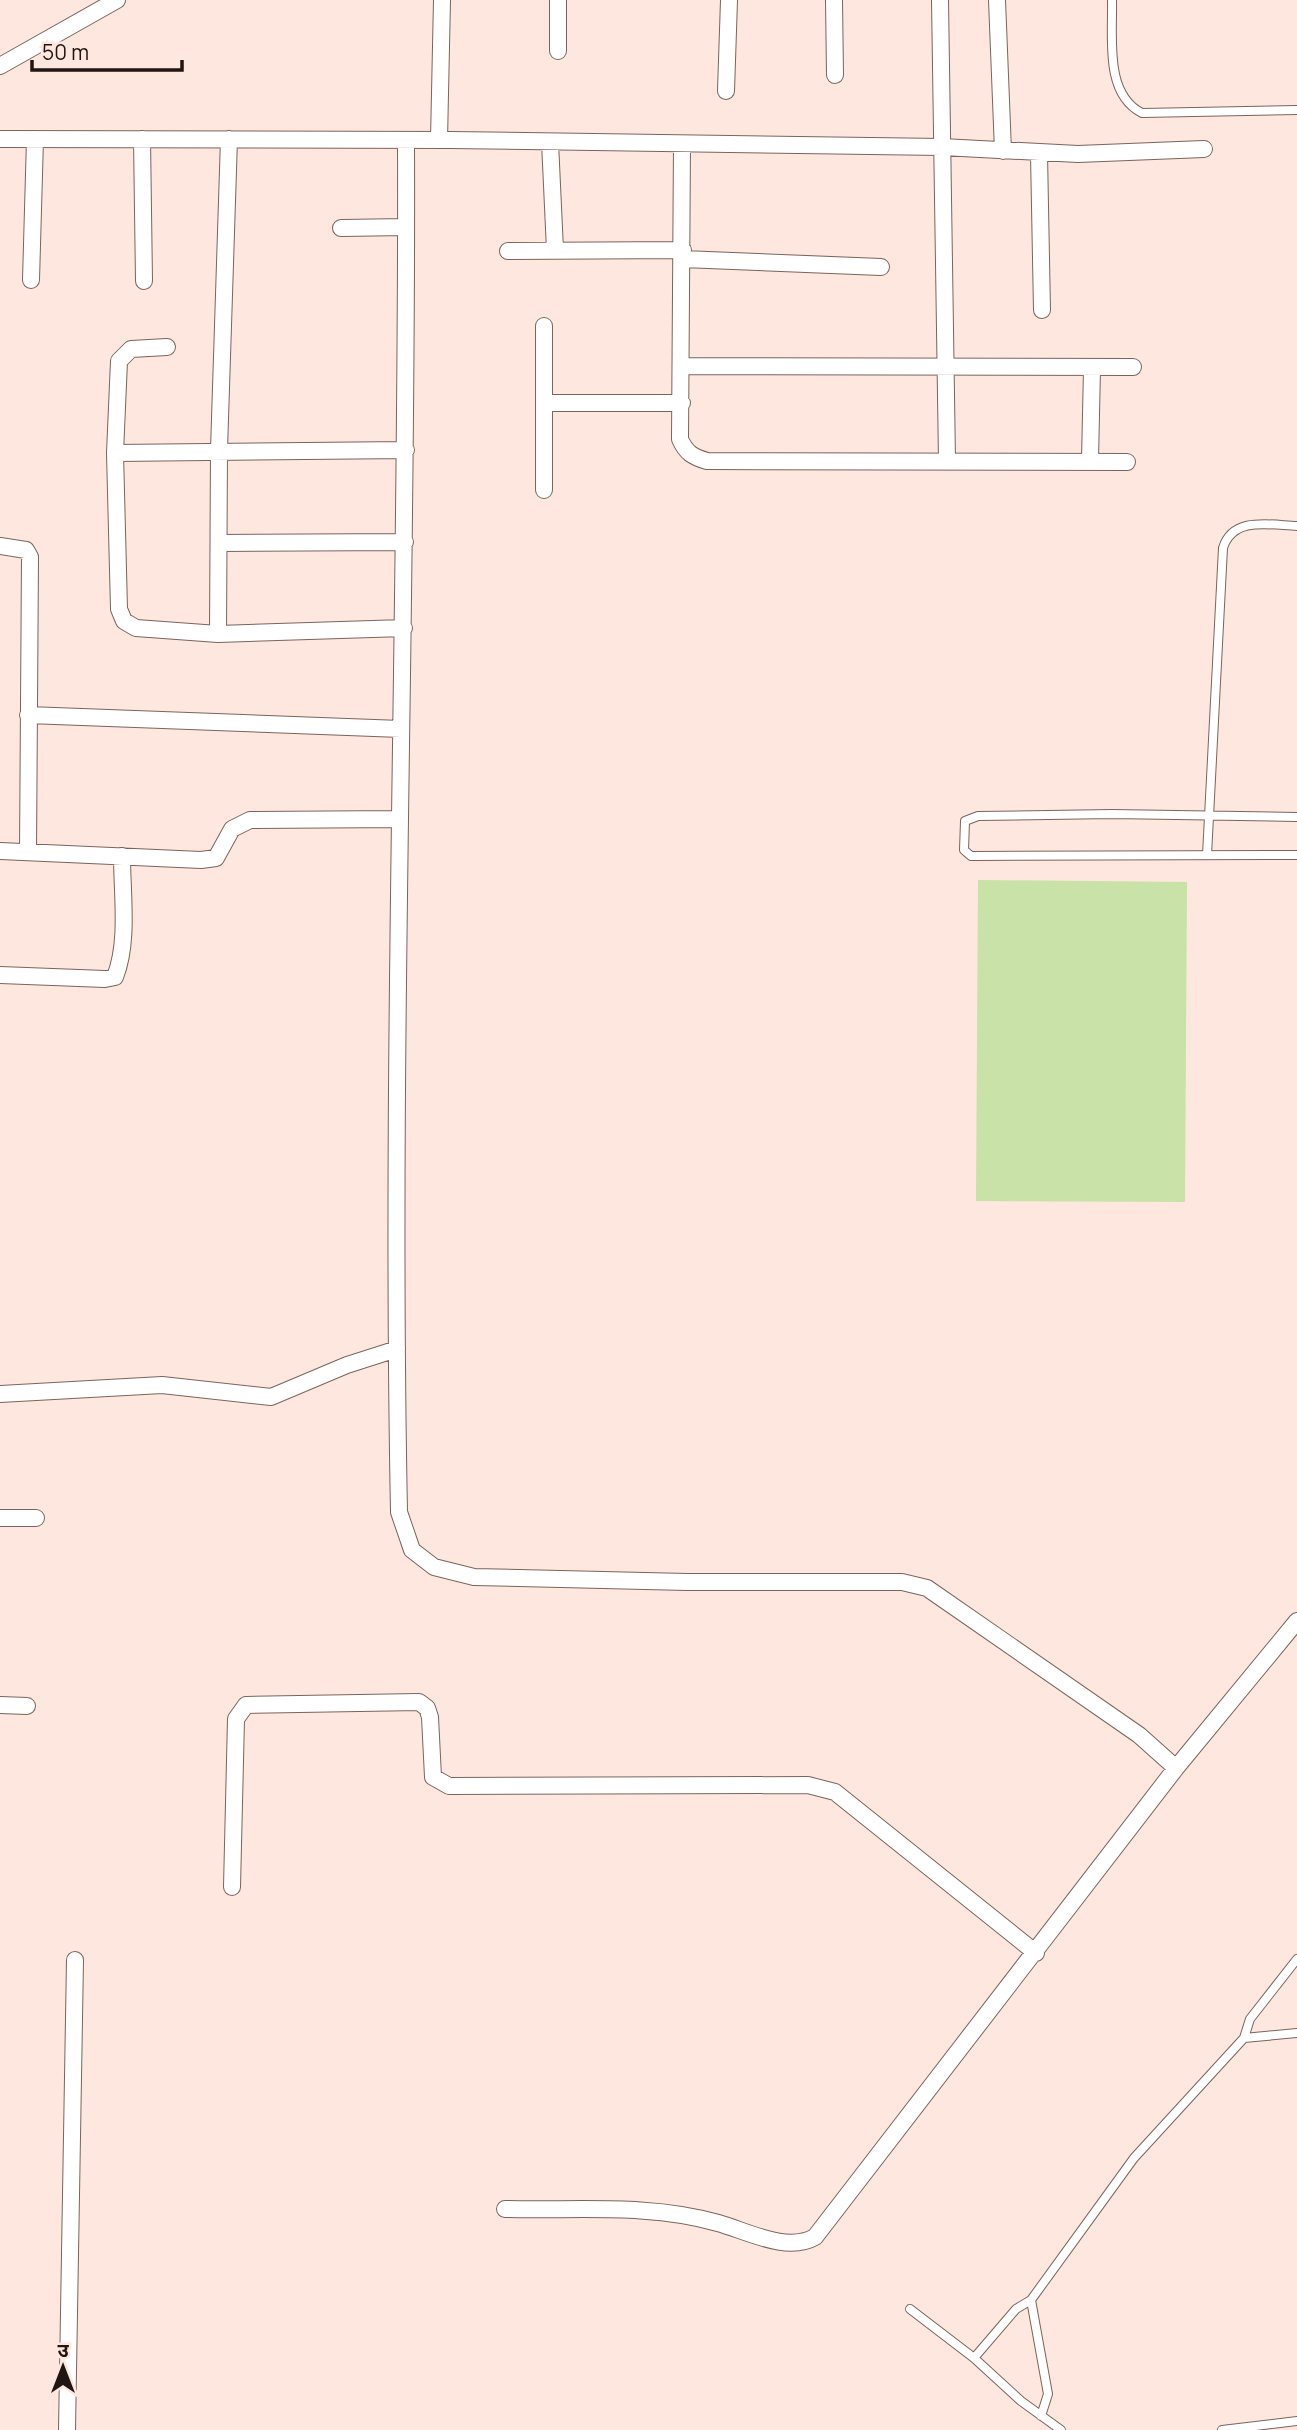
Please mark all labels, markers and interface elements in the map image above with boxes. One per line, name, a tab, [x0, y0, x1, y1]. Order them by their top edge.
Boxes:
scale bar	[32, 28, 182, 72]
text: 50 m	[42, 38, 89, 66]
north arrow	[28, 2332, 98, 2402]
text: उ	[57, 2337, 69, 2363]

